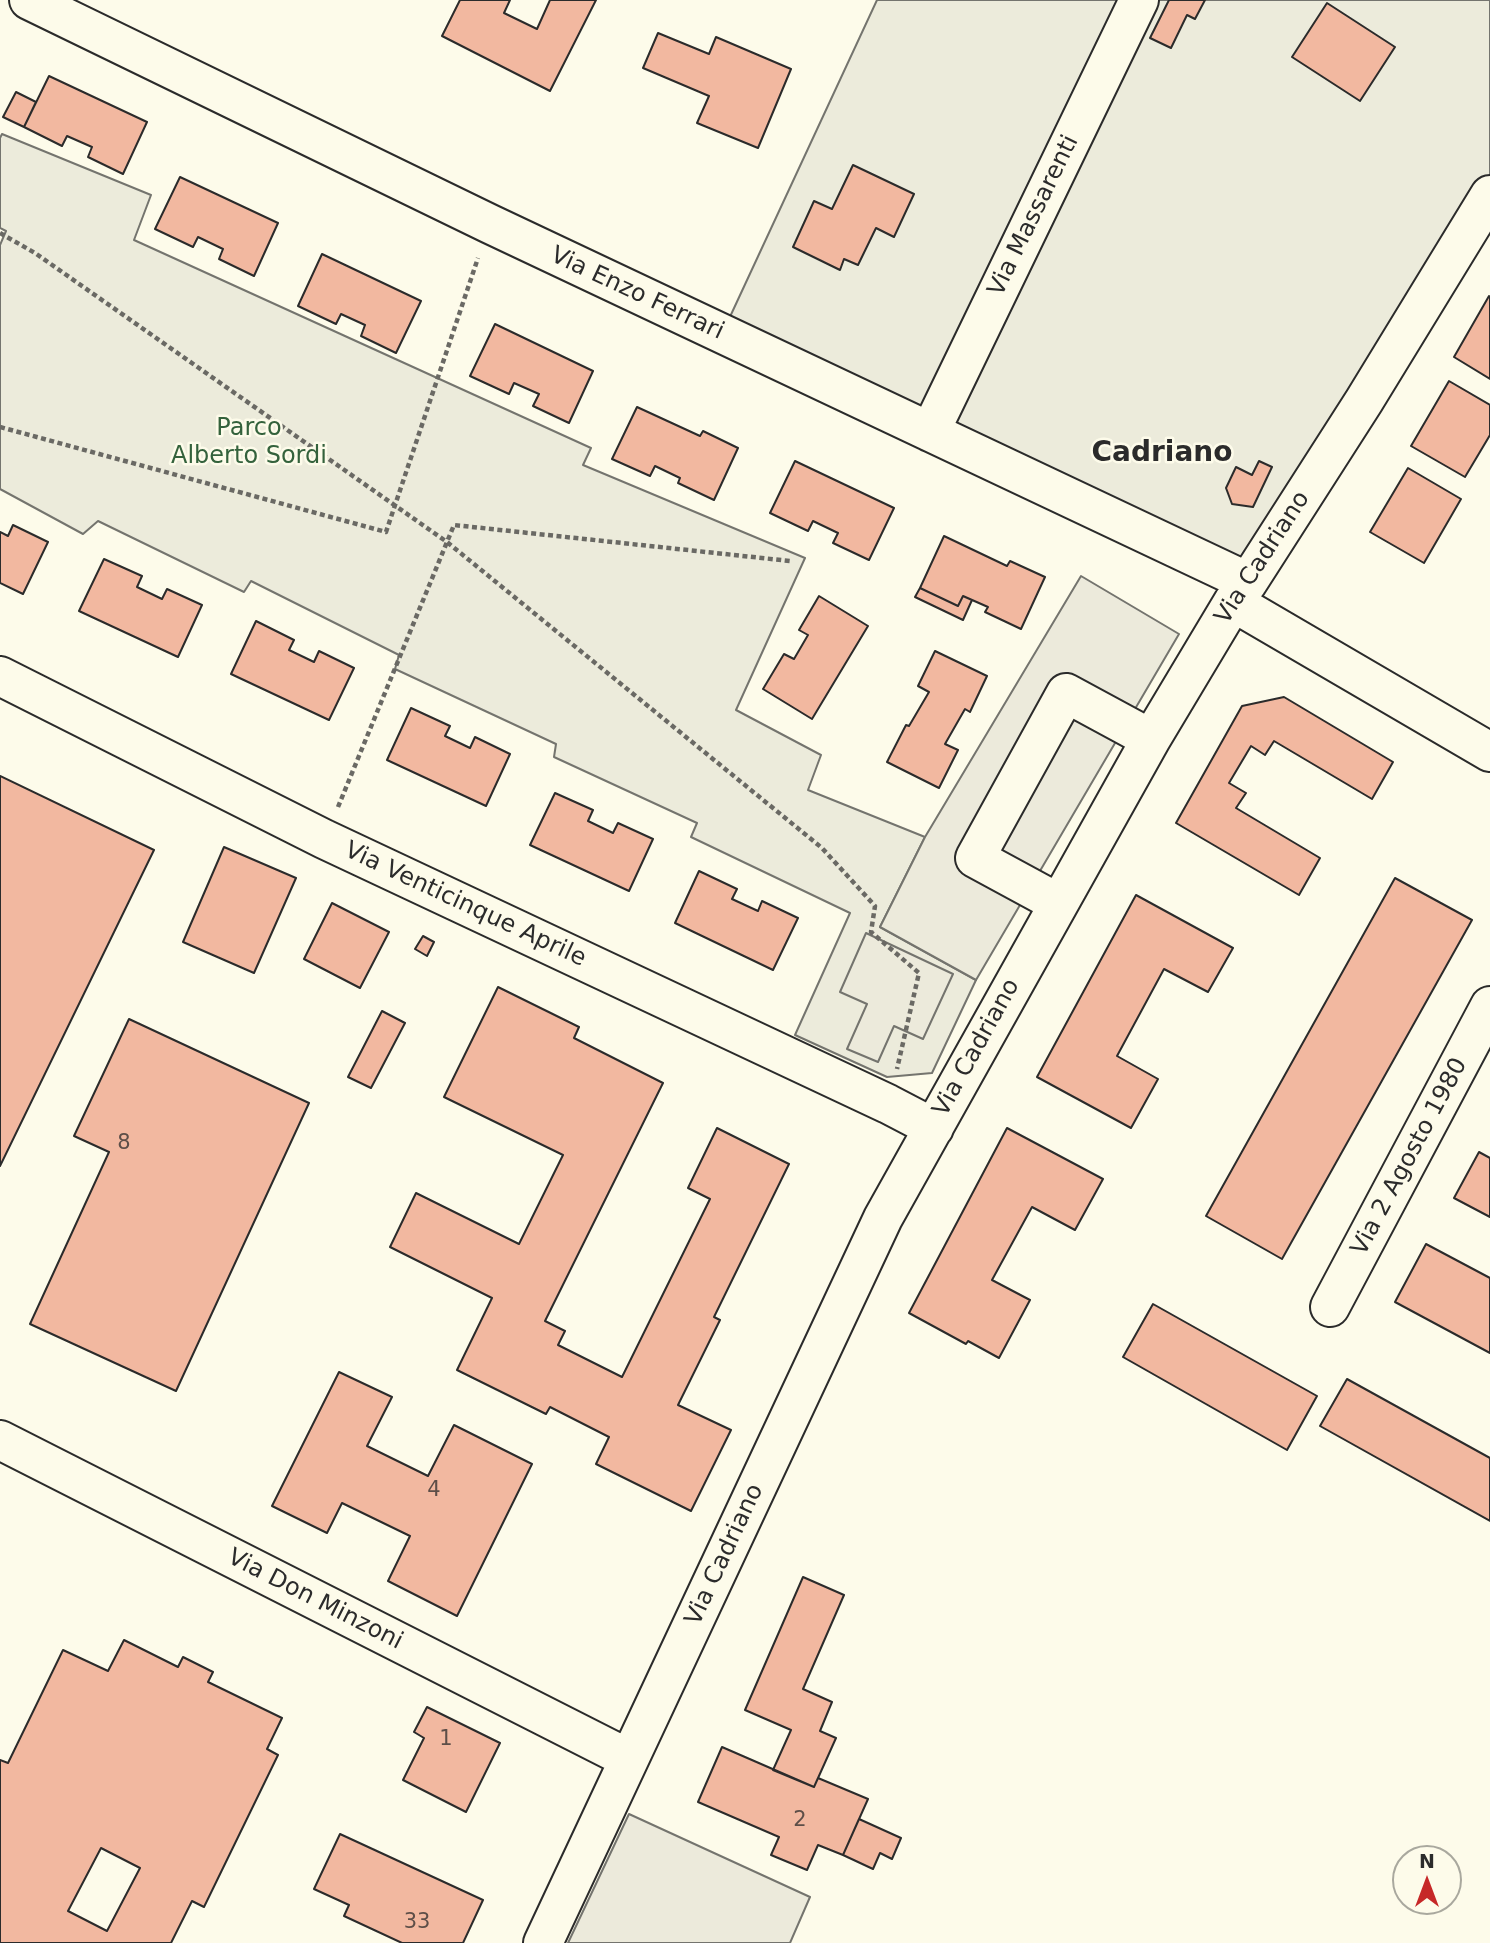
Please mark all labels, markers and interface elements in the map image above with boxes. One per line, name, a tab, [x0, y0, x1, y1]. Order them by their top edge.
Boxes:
street label: Via Massarenti	[983, 131, 1085, 301]
street label: Via Enzo Ferrari	[546, 241, 728, 347]
park label: Parco Alberto Sordi	[171, 415, 327, 471]
district label: Cadriano	[1092, 437, 1232, 471]
street label: Via Cadriano	[1209, 486, 1317, 630]
street label: Via Venticinque Aprile	[340, 836, 590, 974]
street label: Via Cadriano	[927, 974, 1027, 1122]
street label: Via 2 Agosto 1980	[1346, 1053, 1474, 1261]
house number: 8	[117, 1131, 131, 1157]
house number: 4	[427, 1478, 441, 1504]
street label: Via Cadriano	[680, 1480, 770, 1630]
street label: Via Don Minzoni	[223, 1543, 407, 1657]
house number: 1	[439, 1727, 453, 1753]
house number: 2	[793, 1808, 807, 1834]
north arrow	[1392, 1845, 1462, 1915]
text: N	[1419, 1850, 1435, 1872]
house number: 33	[404, 1910, 430, 1936]

